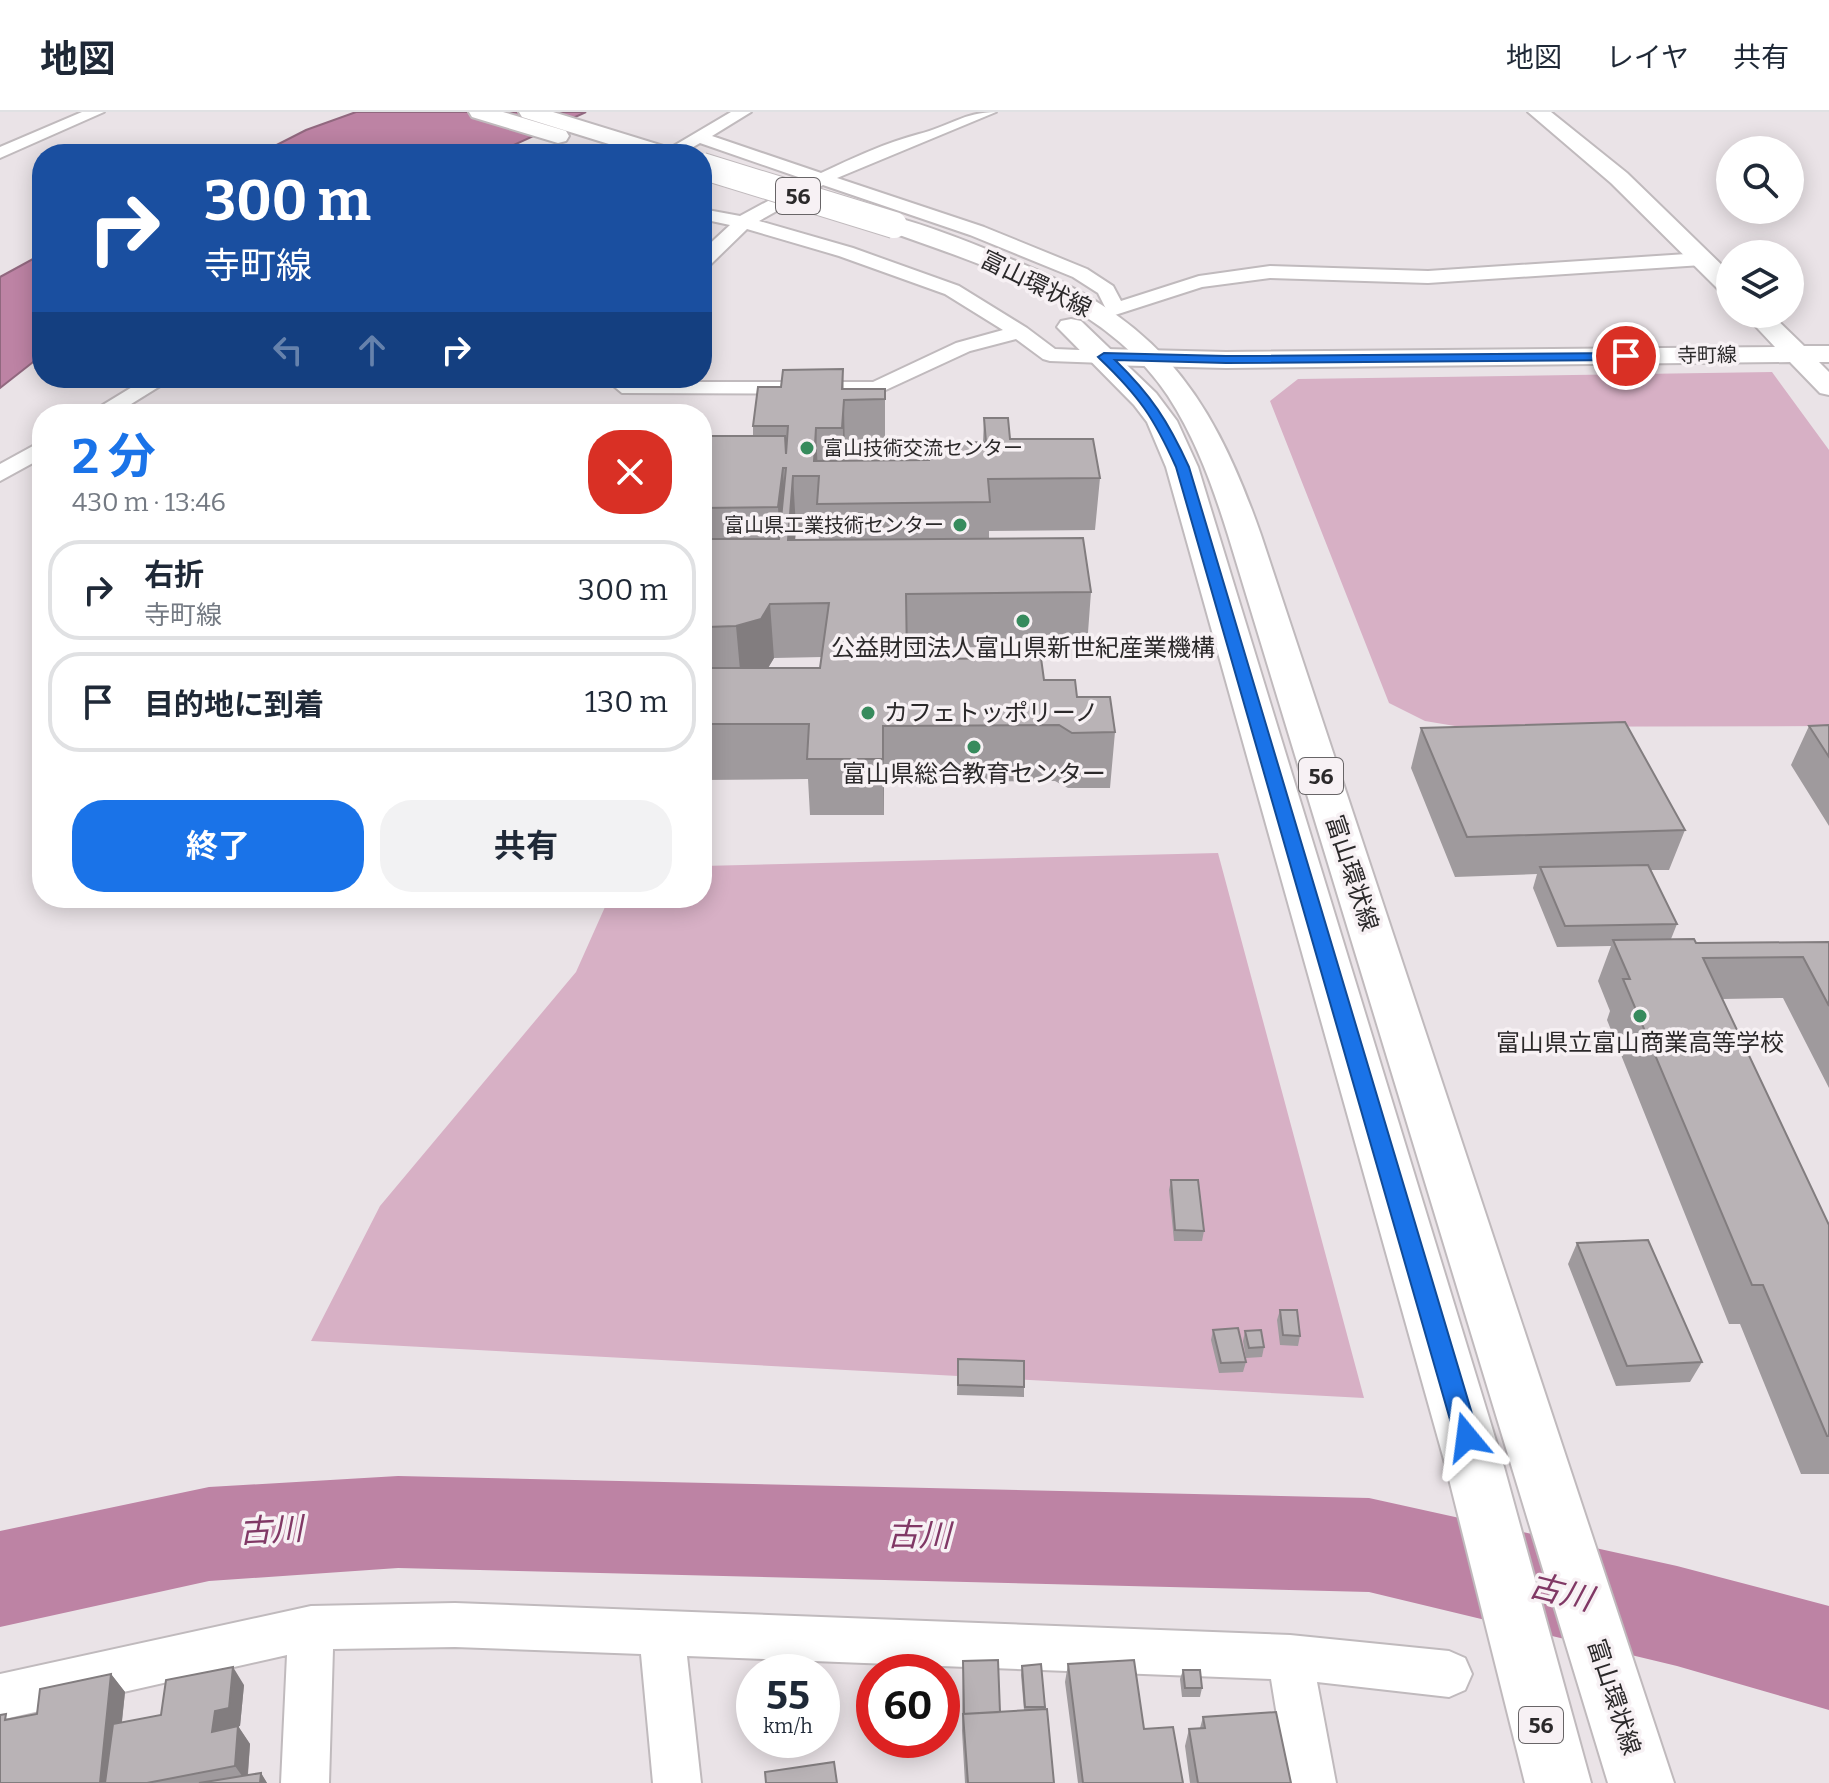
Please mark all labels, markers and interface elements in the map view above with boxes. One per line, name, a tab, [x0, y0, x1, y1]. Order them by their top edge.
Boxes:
text: 地図	[40, 36, 116, 82]
text: 地図	[1506, 41, 1562, 74]
text: レイヤ	[1606, 41, 1689, 74]
text: 共有	[1733, 41, 1789, 74]
map controls	[1716, 136, 1804, 328]
button: search	[1716, 136, 1804, 224]
text: 300 m	[204, 168, 371, 235]
icon: right	[72, 176, 176, 280]
road number: 56	[776, 178, 820, 214]
button: layers	[1716, 240, 1804, 328]
text: 寺町線	[204, 244, 312, 288]
street label: 富山環状線	[976, 245, 1096, 323]
pin	[1592, 322, 1660, 390]
icon: left	[266, 328, 310, 372]
icon: ahead	[350, 328, 394, 372]
icon: right	[434, 328, 478, 372]
icon: arrive	[1604, 334, 1648, 378]
street label: 寺町線	[1677, 342, 1737, 368]
text: 2 分	[72, 428, 156, 486]
button: close	[588, 430, 672, 514]
place label: 富山技術交流センター	[823, 436, 1023, 460]
marker: 富山技術交流センター	[798, 439, 816, 457]
text: 430 m · 13:46	[72, 487, 226, 518]
place label: 富山県工業技術センター	[724, 513, 944, 537]
marker: 富山県工業技術センター	[951, 516, 969, 534]
text: 右折	[144, 557, 204, 593]
icon: right	[76, 568, 120, 612]
text: 300 m	[578, 572, 668, 608]
text: 寺町線	[144, 600, 222, 631]
marker: 公益財団法人富山県新世紀産業機構	[1014, 612, 1032, 630]
place label: 公益財団法人富山県新世紀産業機構	[831, 634, 1215, 662]
icon: arrive	[76, 680, 120, 724]
text: 130 m	[585, 684, 668, 720]
text: 目的地に到着	[144, 687, 324, 723]
place label: カフェトッポリーノ	[884, 699, 1099, 727]
marker: カフェトッポリーノ	[859, 704, 877, 722]
marker: 富山県総合教育センター	[965, 738, 983, 756]
road number: 56	[1299, 758, 1343, 794]
place label: 富山県総合教育センター	[842, 760, 1106, 788]
button: 終了	[72, 800, 364, 892]
button: 共有	[380, 800, 672, 892]
street label: 富山環状線	[1320, 812, 1384, 934]
marker: 富山県立富山商業高等学校	[1631, 1007, 1649, 1025]
place label: 富山県立富山商業高等学校	[1496, 1029, 1784, 1057]
position arrow	[1425, 1395, 1509, 1479]
water label: 古川	[238, 1509, 307, 1551]
water label: 古川	[887, 1515, 954, 1555]
water label: 古川	[1525, 1566, 1600, 1619]
street label: 富山環状線	[1582, 1636, 1646, 1758]
speed limit sign: 60	[856, 1654, 960, 1758]
text: 55	[766, 1672, 810, 1720]
road number: 56	[1519, 1707, 1563, 1743]
text: km/h	[763, 1714, 813, 1738]

